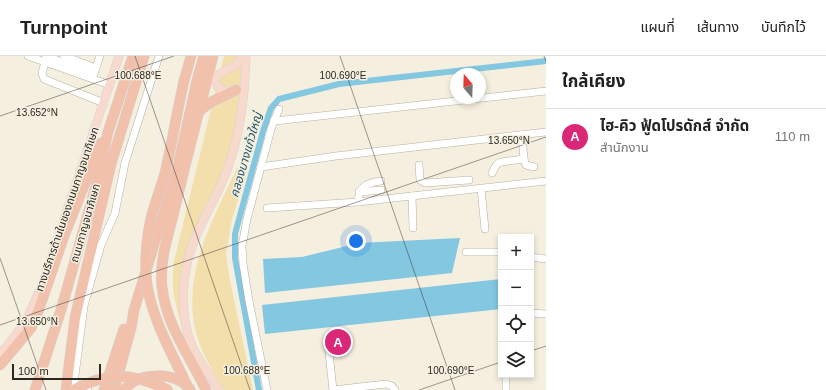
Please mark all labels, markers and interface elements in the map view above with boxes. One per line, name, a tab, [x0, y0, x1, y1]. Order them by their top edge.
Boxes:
text: Turnpoint	[20, 17, 107, 38]
text: แผนที่	[641, 19, 675, 35]
text: เส้นทาง	[697, 19, 739, 35]
text: บันทึกไว้	[761, 19, 806, 35]
north arrow	[450, 68, 486, 104]
text: 100.688°E	[115, 70, 162, 81]
text: 100.690°E	[320, 70, 367, 81]
text: ใกล้เคียง	[562, 72, 625, 91]
text: 13.652°N	[16, 107, 58, 118]
water label: คลองบางแก้วใหญ่	[227, 109, 265, 199]
text: ไฮ-คิว ฟู้ดโปรดักส์ จำกัด	[600, 117, 749, 134]
street label: ทางบริการด้านในของถนนกาญจนาภิเษก	[33, 125, 101, 293]
text: A	[570, 129, 580, 144]
text: 110 m	[775, 129, 810, 144]
text: 13.650°N	[488, 135, 530, 146]
text: สำนักงาน	[600, 140, 649, 155]
street label: ถนนกาญจนาภิเษก	[67, 182, 103, 264]
your location	[346, 231, 366, 251]
map controls	[498, 234, 534, 378]
button: +	[498, 234, 534, 270]
button: −	[498, 270, 534, 306]
button: locate	[498, 306, 534, 342]
text: 13.650°N	[16, 316, 58, 327]
pin: A	[325, 327, 351, 357]
button: layers	[498, 342, 534, 378]
scale bar	[12, 362, 101, 381]
text: 100 m	[18, 365, 49, 377]
text: 100.688°E	[224, 365, 271, 376]
text: 100.690°E	[428, 365, 475, 376]

